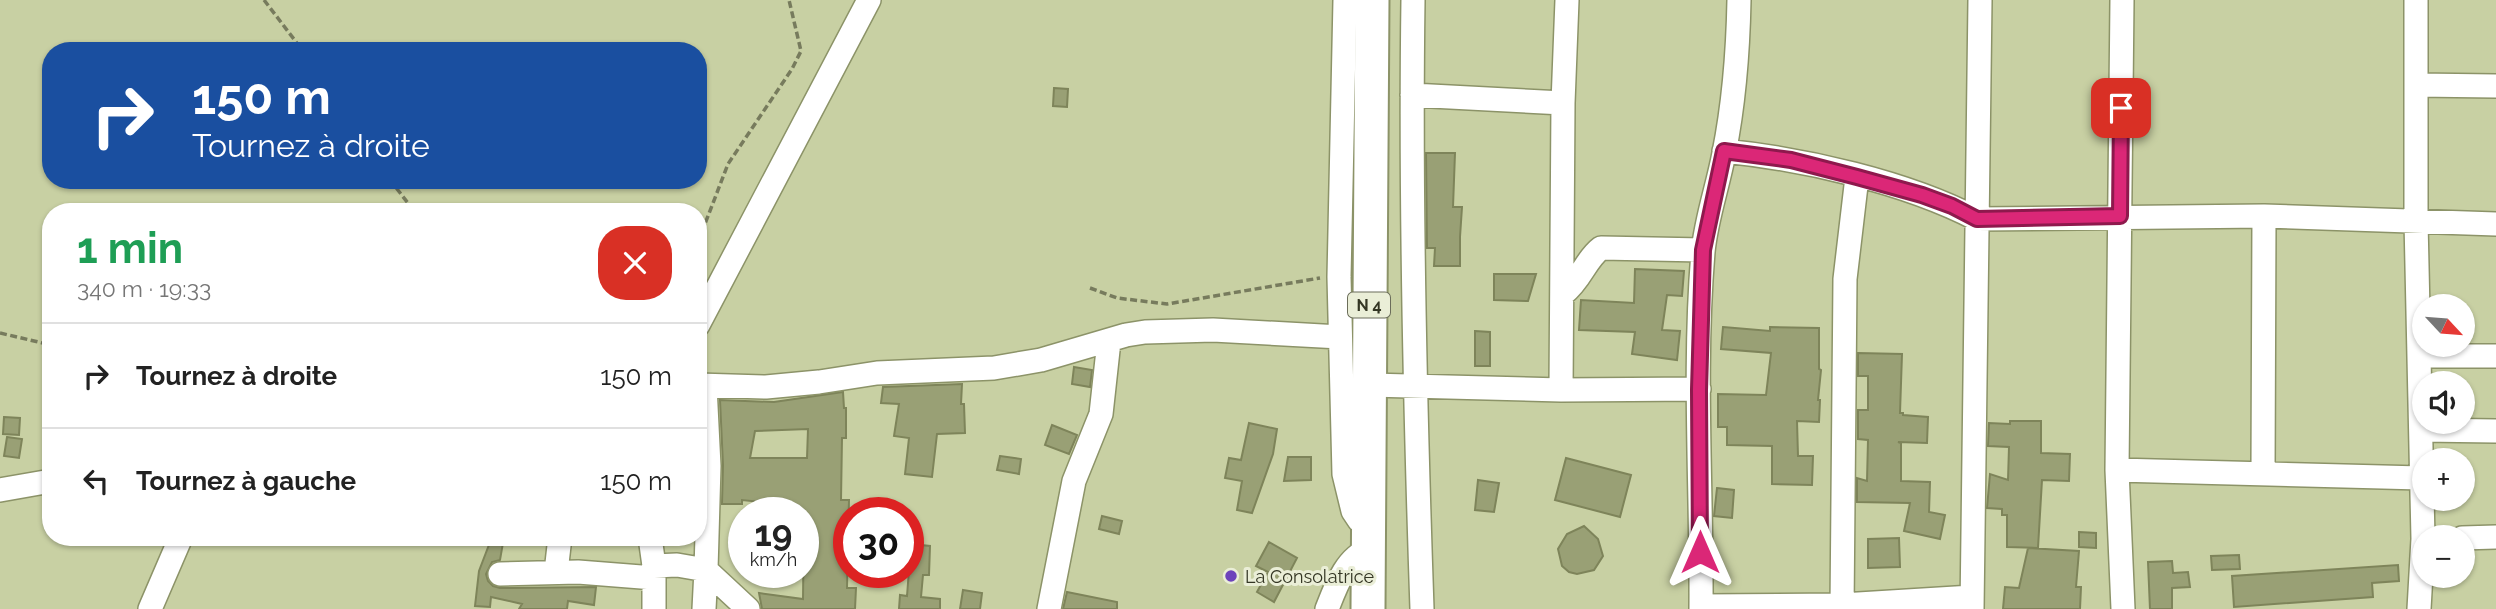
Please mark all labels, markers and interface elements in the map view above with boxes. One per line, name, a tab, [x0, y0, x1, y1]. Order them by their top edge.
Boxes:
text: 150 m	[192, 68, 331, 125]
icon: right	[77, 70, 168, 161]
pin	[2091, 78, 2151, 138]
icon: arrive	[2102, 89, 2140, 127]
text: Tournez à droite	[192, 127, 430, 164]
text: 1 min	[77, 224, 183, 273]
button: close	[598, 226, 672, 300]
text: 340 m · 19:33	[77, 275, 211, 302]
road number: N 4	[1348, 292, 1390, 318]
north arrow	[2412, 294, 2474, 357]
map controls	[2412, 294, 2475, 588]
icon: right	[77, 357, 115, 395]
text: Tournez à droite	[136, 361, 337, 391]
text: 150 m	[600, 361, 672, 391]
button: sound	[2412, 371, 2475, 434]
button: +	[2412, 448, 2475, 511]
icon: left	[77, 462, 115, 500]
text: Tournez à gauche	[136, 466, 356, 496]
text: 150 m	[600, 466, 672, 496]
speed limit sign: 30	[833, 497, 924, 588]
text: 19	[755, 513, 792, 554]
position arrow	[1663, 515, 1737, 589]
button: −	[2412, 525, 2475, 588]
text: km/h	[750, 549, 797, 570]
place label: La Consolatrice	[1245, 566, 1375, 587]
marker: La Consolatrice	[1223, 568, 1239, 584]

